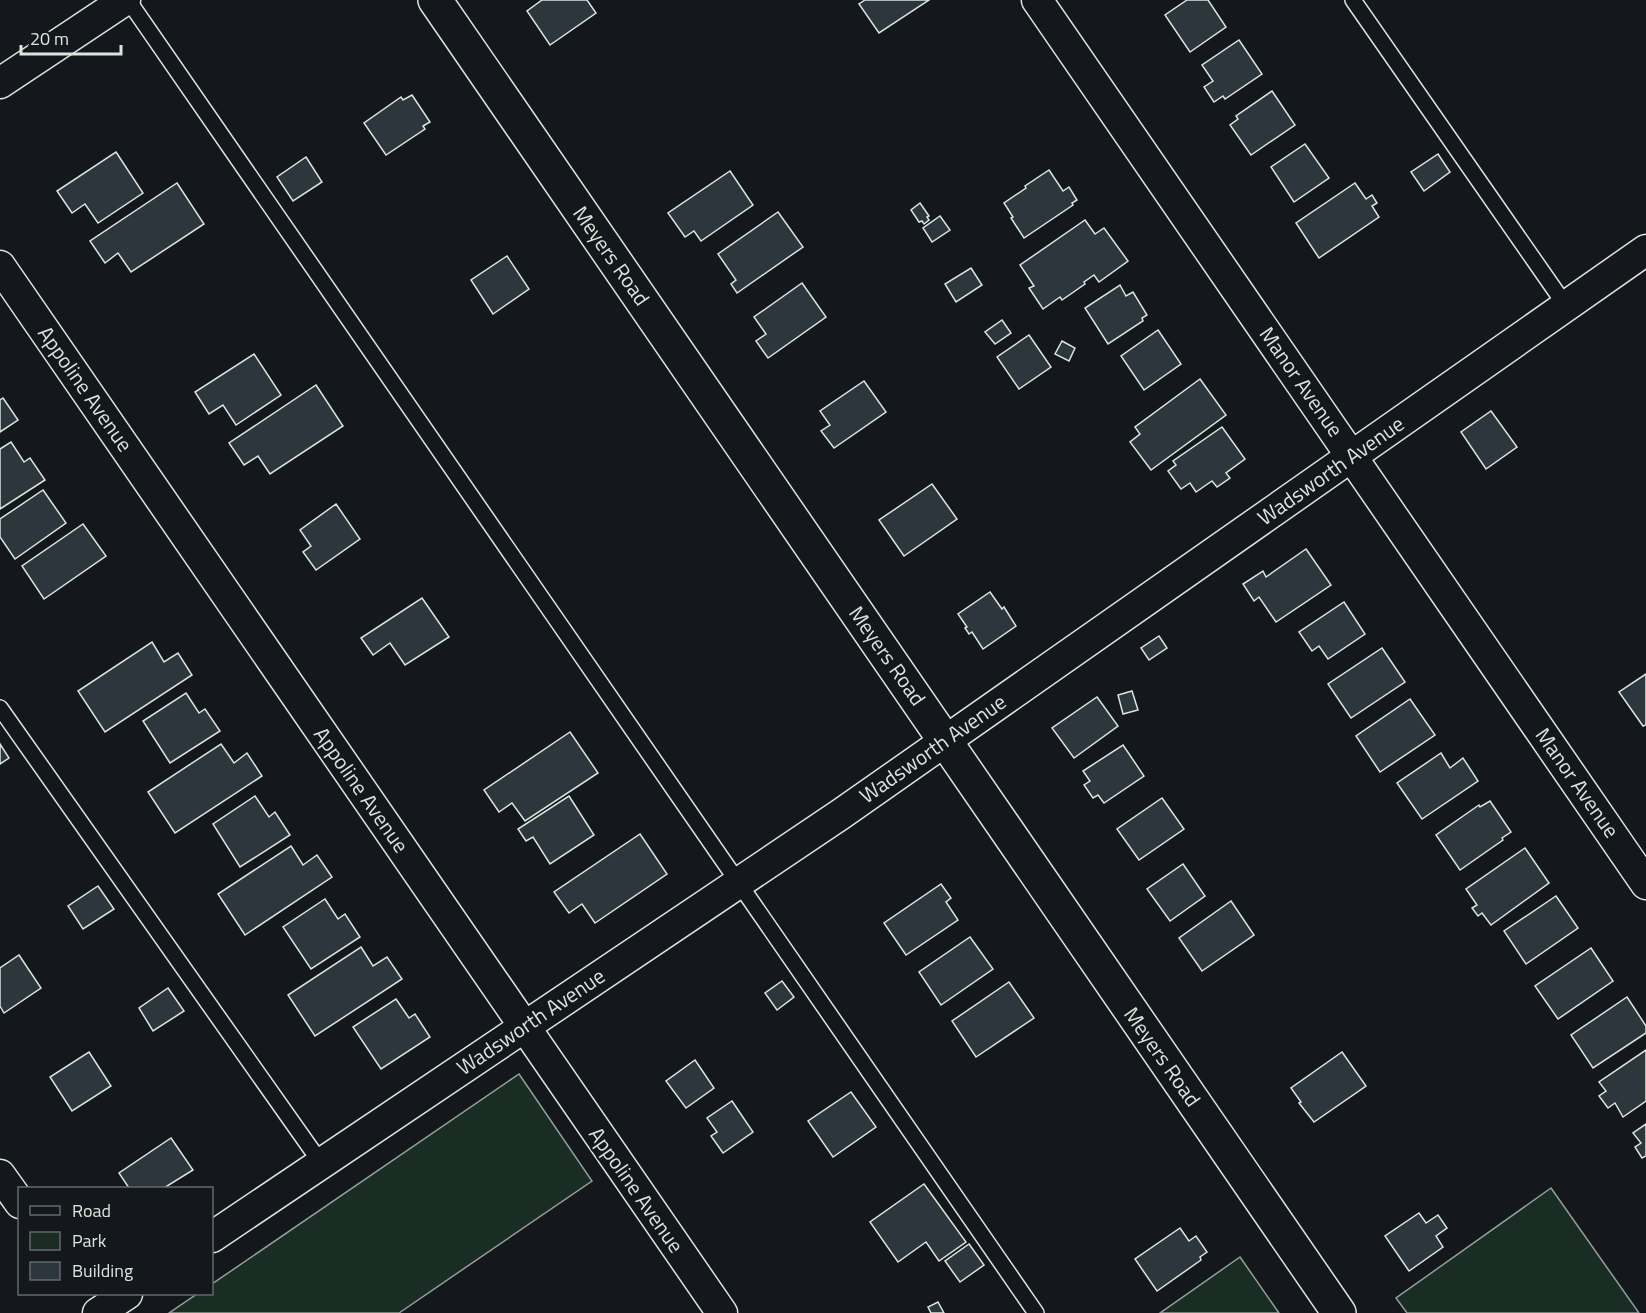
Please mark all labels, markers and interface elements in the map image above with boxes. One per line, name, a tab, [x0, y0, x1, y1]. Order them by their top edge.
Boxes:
scale bar	[21, 18, 122, 56]
text: 20 m	[30, 25, 69, 52]
street label: Meyers Road	[566, 199, 658, 312]
street label: Appoline Avenue	[30, 319, 141, 458]
street label: Manor Avenue	[1252, 320, 1352, 443]
street label: Wadsworth Avenue	[1250, 408, 1410, 533]
street label: Meyers Road	[842, 599, 934, 712]
street label: Wadsworth Avenue	[852, 686, 1012, 811]
street label: Appoline Avenue	[306, 720, 417, 859]
street label: Manor Avenue	[1528, 721, 1628, 844]
street label: Wadsworth Avenue	[450, 960, 611, 1083]
street label: Meyers Road	[1117, 1000, 1209, 1113]
street label: Appoline Avenue	[581, 1120, 692, 1259]
legend	[18, 1187, 213, 1295]
text: Road	[72, 1197, 111, 1224]
text: Park	[72, 1227, 107, 1254]
text: Building	[72, 1257, 133, 1284]

